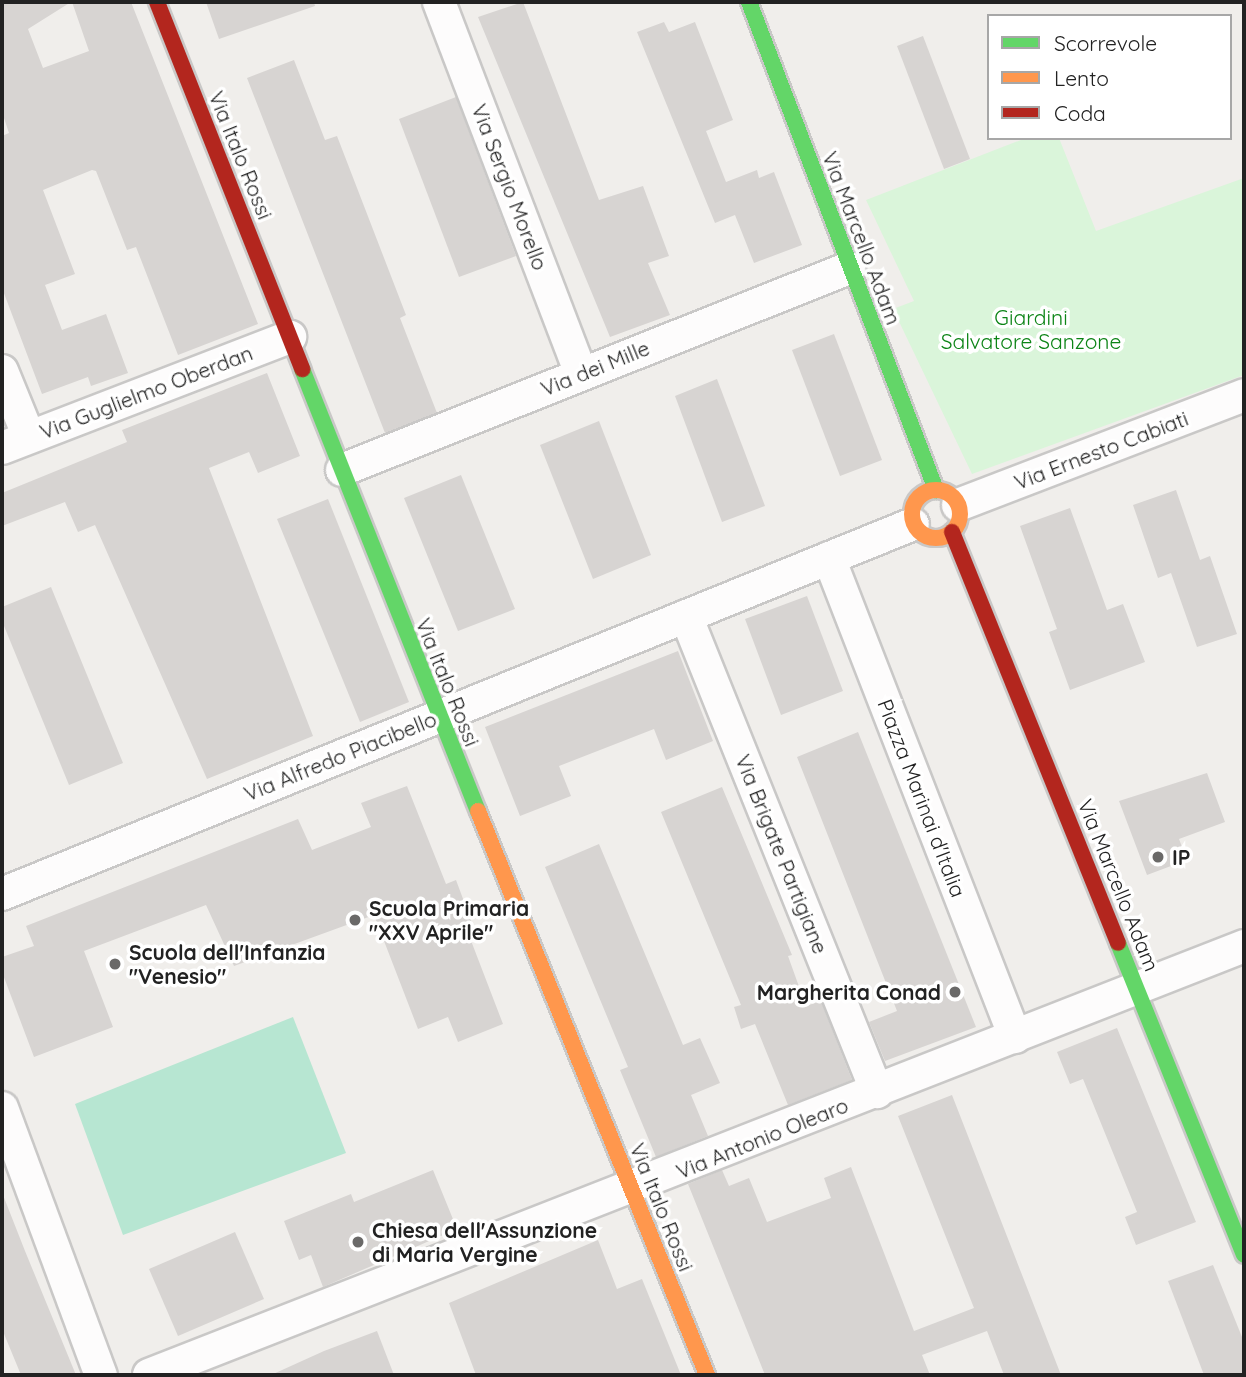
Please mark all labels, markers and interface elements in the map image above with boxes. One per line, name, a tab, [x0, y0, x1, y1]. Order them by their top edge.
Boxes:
legend	[987, 14, 1232, 140]
text: Scorrevole	[1054, 30, 1157, 56]
text: Lento	[1054, 65, 1109, 91]
street label: Via Italo Rossi	[204, 87, 278, 223]
street label: Via Sergio Morello	[467, 100, 553, 274]
text: Coda	[1054, 100, 1106, 126]
street label: Via Marcello Adam	[817, 148, 907, 328]
park label: Giardini Salvatore Sanzone	[941, 304, 1121, 354]
street label: Via dei Mille	[537, 335, 653, 401]
street label: Via Guglielmo Oberdan	[36, 340, 256, 444]
street label: Via Ernesto Cabiati	[1010, 405, 1192, 495]
street label: Via Italo Rossi	[411, 614, 485, 750]
street label: Piazza Marinai d'Italia	[873, 695, 971, 901]
street label: Via Alfredo Piacibello	[240, 706, 440, 806]
street label: Via Brigate Partigiane	[730, 751, 834, 957]
street label: Via Marcello Adam	[1073, 795, 1165, 975]
place label: IP	[1172, 844, 1190, 870]
marker: IP	[1150, 849, 1166, 865]
place label: Scuola Primaria "XXV Aprile"	[369, 895, 529, 945]
marker: Scuola Primaria "XXV Aprile"	[347, 912, 363, 928]
place label: Scuola dell'Infanzia "Venesio"	[129, 939, 325, 989]
marker: Scuola dell'Infanzia "Venesio"	[107, 956, 123, 972]
place label: Margherita Conad	[757, 979, 941, 1005]
marker: Margherita Conad	[947, 984, 963, 1000]
street label: Via Antonio Olearo	[672, 1092, 852, 1184]
street label: Via Italo Rossi	[625, 1139, 699, 1275]
place label: Chiesa dell'Assunzione di Maria Vergine	[372, 1217, 597, 1267]
marker: Chiesa dell'Assunzione di Maria Vergine	[350, 1234, 366, 1250]

